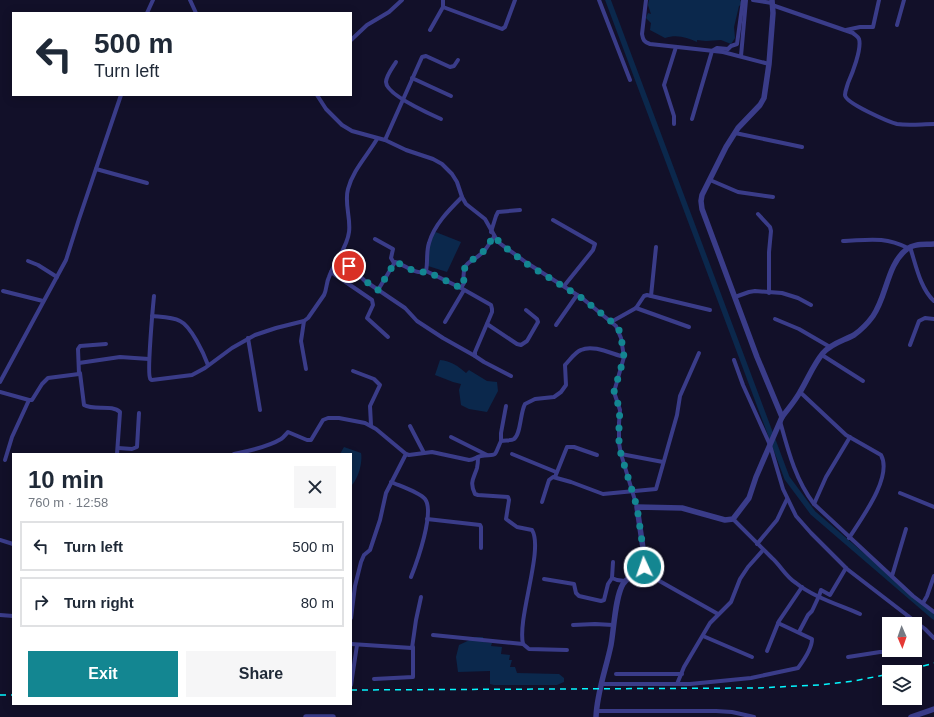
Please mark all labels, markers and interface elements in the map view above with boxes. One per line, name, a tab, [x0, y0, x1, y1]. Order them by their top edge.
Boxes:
icon: left	[28, 28, 80, 80]
text: 500 m	[94, 28, 173, 59]
text: Turn left	[94, 61, 159, 81]
pin	[332, 249, 366, 283]
icon: arrive	[338, 255, 360, 277]
text: 10 min	[28, 466, 104, 493]
button: close	[294, 466, 336, 508]
text: 760 m · 12:58	[28, 495, 108, 510]
icon: left	[30, 535, 52, 557]
text: Turn left	[64, 538, 123, 555]
text: 500 m	[292, 538, 334, 555]
position arrow	[623, 546, 665, 588]
icon: right	[30, 591, 52, 613]
text: Turn right	[64, 594, 134, 611]
text: 80 m	[301, 594, 334, 611]
north arrow	[882, 617, 922, 657]
map controls	[882, 617, 922, 705]
button: Exit	[28, 651, 178, 697]
button: Share	[186, 651, 336, 697]
button: layers	[882, 665, 922, 705]

